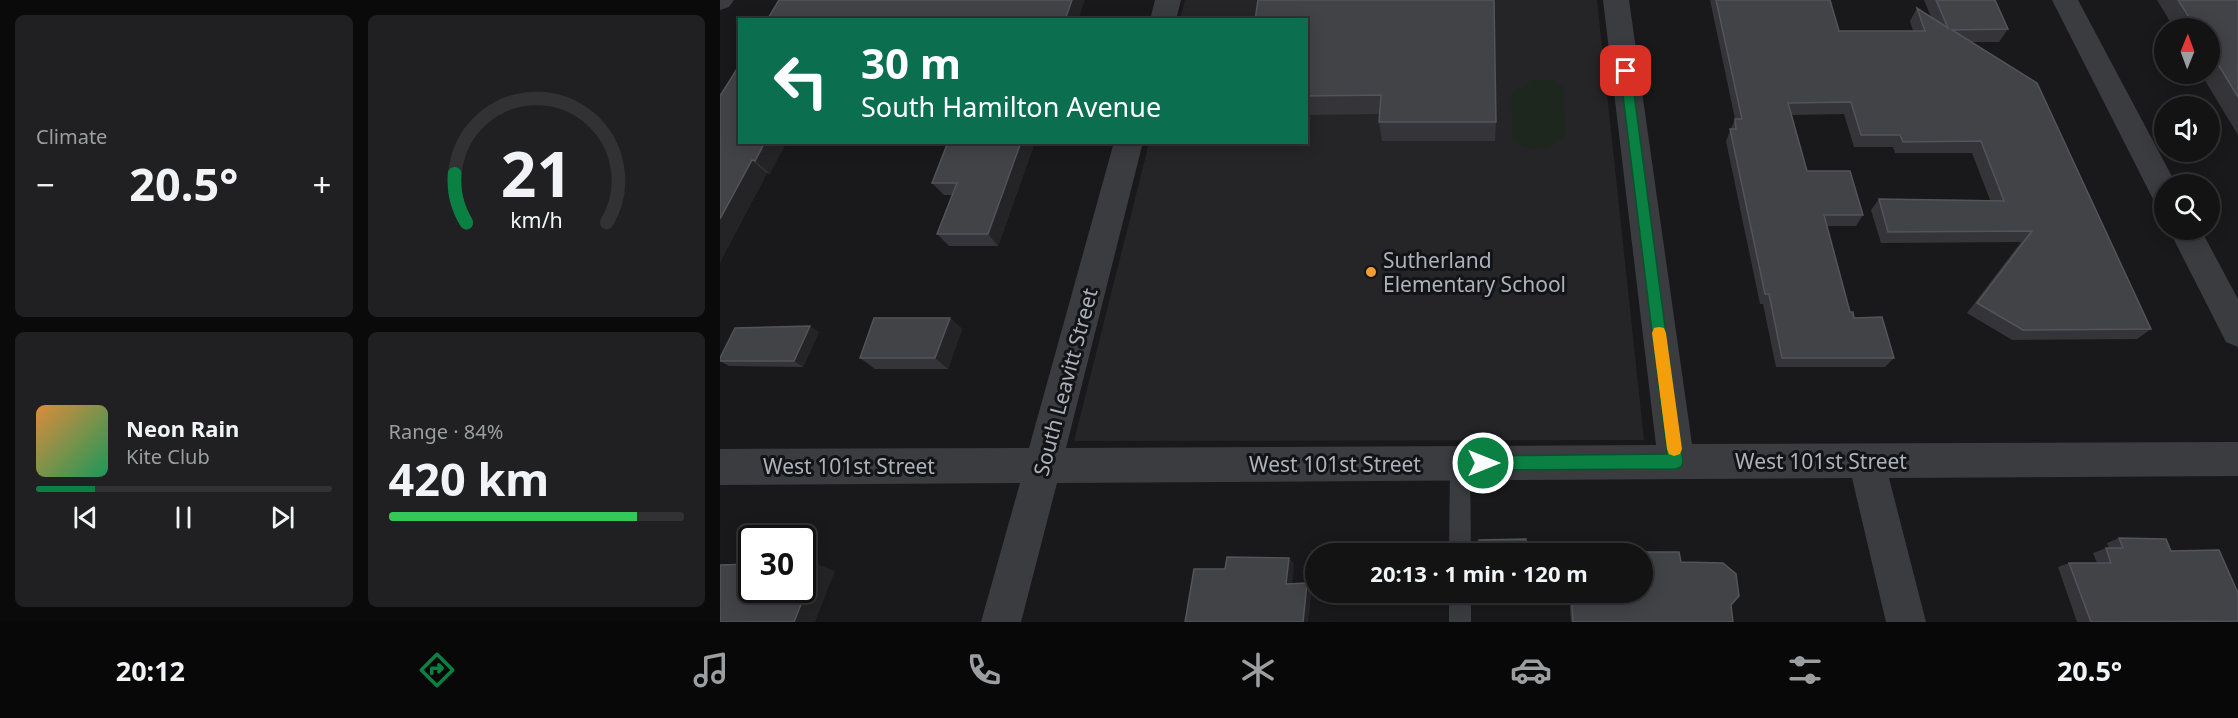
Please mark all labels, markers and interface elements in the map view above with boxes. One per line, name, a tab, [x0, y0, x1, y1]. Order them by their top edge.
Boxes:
north arrow	[2154, 18, 2220, 84]
map controls	[2154, 18, 2220, 240]
text: 30 m	[861, 34, 961, 91]
icon: left	[762, 42, 840, 120]
pin	[1600, 45, 1651, 96]
icon: arrive	[1609, 54, 1642, 87]
text: South Hamilton Avenue	[861, 88, 1161, 125]
button: sound	[2154, 96, 2220, 162]
text: Climate	[36, 123, 107, 150]
text: 21	[501, 130, 572, 215]
text: 20.5°	[129, 153, 238, 214]
text: −	[36, 162, 55, 207]
text: +	[313, 162, 331, 207]
button: search	[2154, 174, 2220, 240]
text: km/h	[510, 205, 563, 234]
place label: Sutherland Elementary School	[1383, 246, 1566, 298]
marker: Sutherland Elementary School	[1364, 265, 1378, 279]
street label: South Leavitt Street	[1026, 285, 1104, 479]
text: Neon Rain	[126, 413, 239, 443]
text: Range · 84%	[389, 418, 503, 445]
position arrow	[1451, 431, 1515, 495]
text: Kite Club	[126, 443, 210, 470]
street label: West 101st Street	[1735, 447, 1907, 475]
text: 420 km	[389, 448, 549, 509]
street label: West 101st Street	[1249, 450, 1421, 478]
street label: West 101st Street	[763, 452, 935, 480]
icon: previous	[69, 501, 102, 534]
icon: pause	[167, 501, 200, 534]
icon: next	[266, 501, 299, 534]
speed limit sign: 30	[738, 525, 816, 603]
text: 20:13 · 1 min · 120 m	[1370, 558, 1588, 588]
icon: directions	[416, 649, 458, 691]
icon: music	[690, 649, 732, 691]
icon: phone	[963, 649, 1005, 691]
icon: climate	[1237, 649, 1279, 691]
icon: car	[1510, 649, 1552, 691]
icon: filters	[1784, 649, 1826, 691]
text: 20:12	[116, 652, 185, 689]
text: 20.5°	[2057, 652, 2122, 689]

